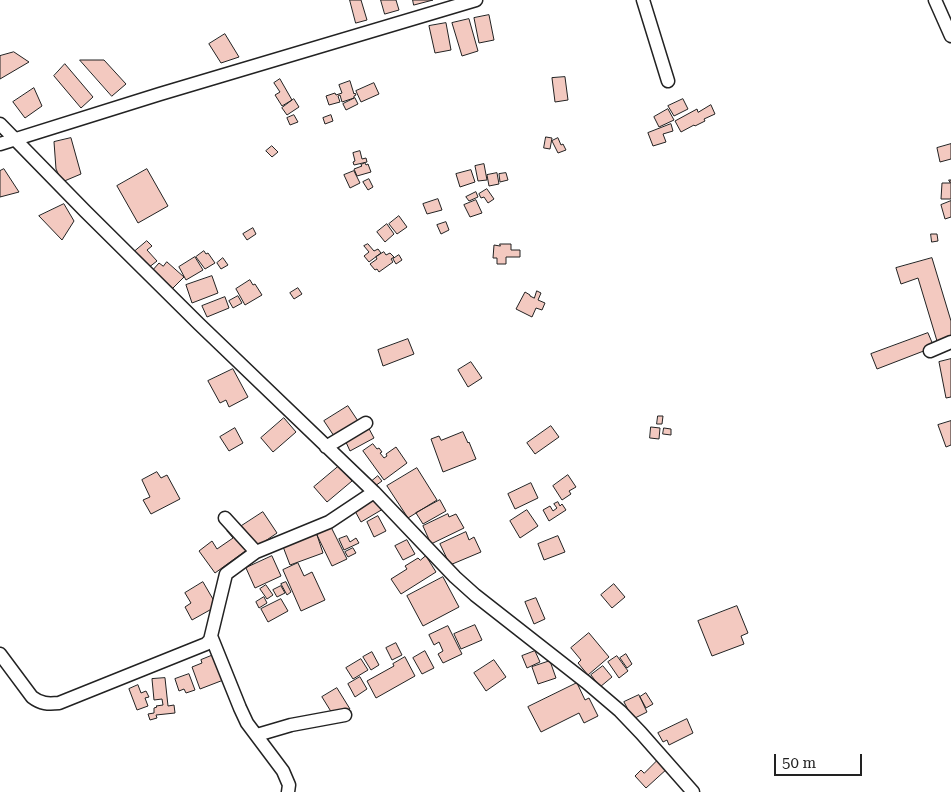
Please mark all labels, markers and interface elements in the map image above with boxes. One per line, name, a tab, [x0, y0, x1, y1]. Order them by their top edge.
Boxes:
scale bar	[776, 744, 864, 776]
text: 50 m	[782, 754, 816, 772]

